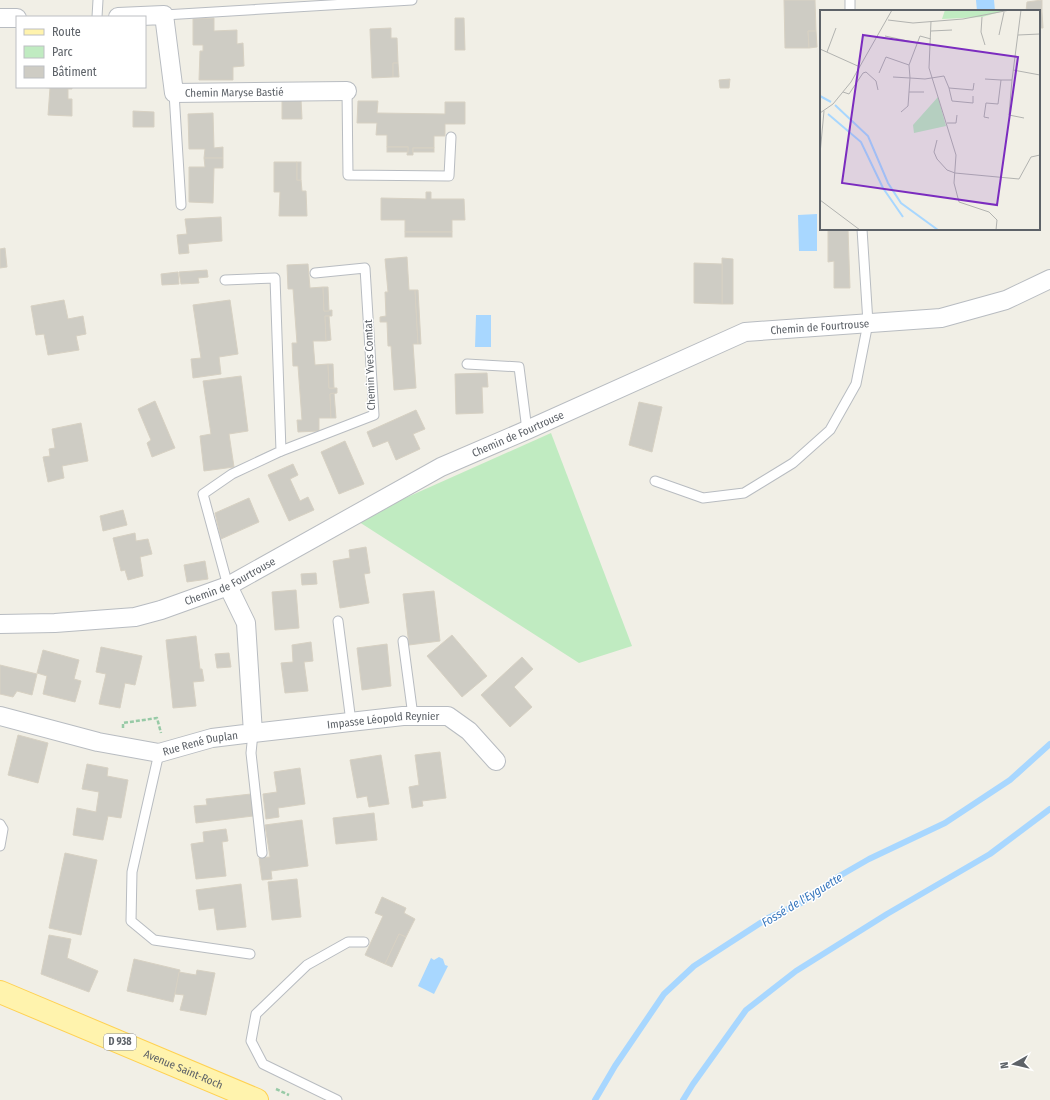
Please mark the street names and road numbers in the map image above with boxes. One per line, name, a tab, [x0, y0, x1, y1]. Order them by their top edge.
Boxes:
street label: Chemin Maryse Bastié	[185, 85, 284, 99]
street label: Chemin de Fourtrouse	[770, 317, 870, 337]
street label: Chemin Yves Comtat	[362, 319, 378, 411]
street label: Chemin de Fourtrouse	[470, 408, 566, 459]
street label: Chemin de Fourtrouse	[183, 554, 278, 608]
street label: Impasse Léopold Reynier	[326, 710, 440, 731]
street label: Rue René Duplan	[161, 728, 239, 758]
road number: D 938	[104, 1034, 136, 1050]
street label: Avenue Saint-Roch	[142, 1047, 225, 1091]

